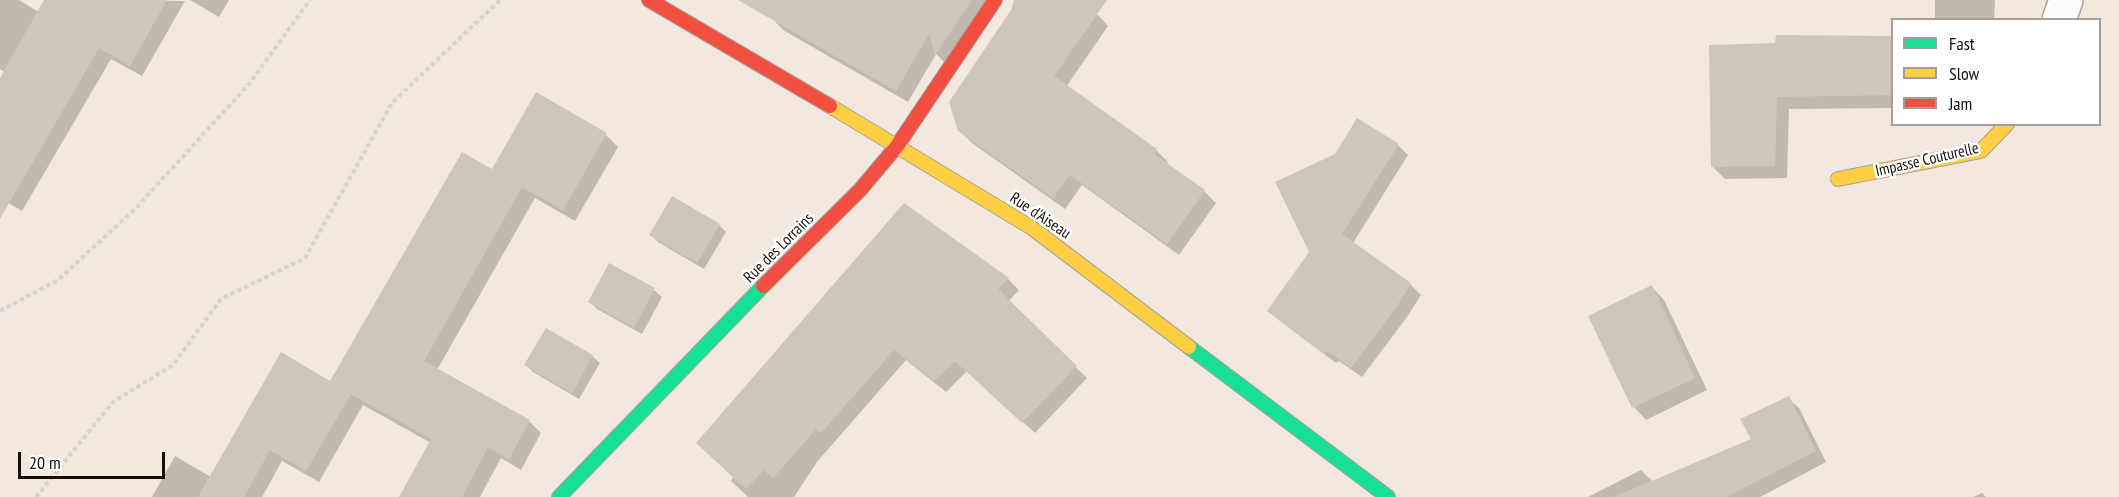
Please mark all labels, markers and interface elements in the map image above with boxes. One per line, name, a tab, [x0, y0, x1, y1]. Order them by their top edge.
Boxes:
legend	[1891, 18, 2101, 126]
text: Fast	[1949, 32, 1975, 55]
text: Slow	[1949, 62, 1979, 85]
text: Jam	[1949, 92, 1972, 115]
street label: Impasse Couturelle	[1873, 139, 1981, 181]
street label: Rue d'Aiseau	[1006, 189, 1074, 243]
street label: Rue des Lorrains	[740, 209, 818, 287]
scale bar	[21, 440, 168, 478]
text: 20 m	[29, 451, 61, 474]

